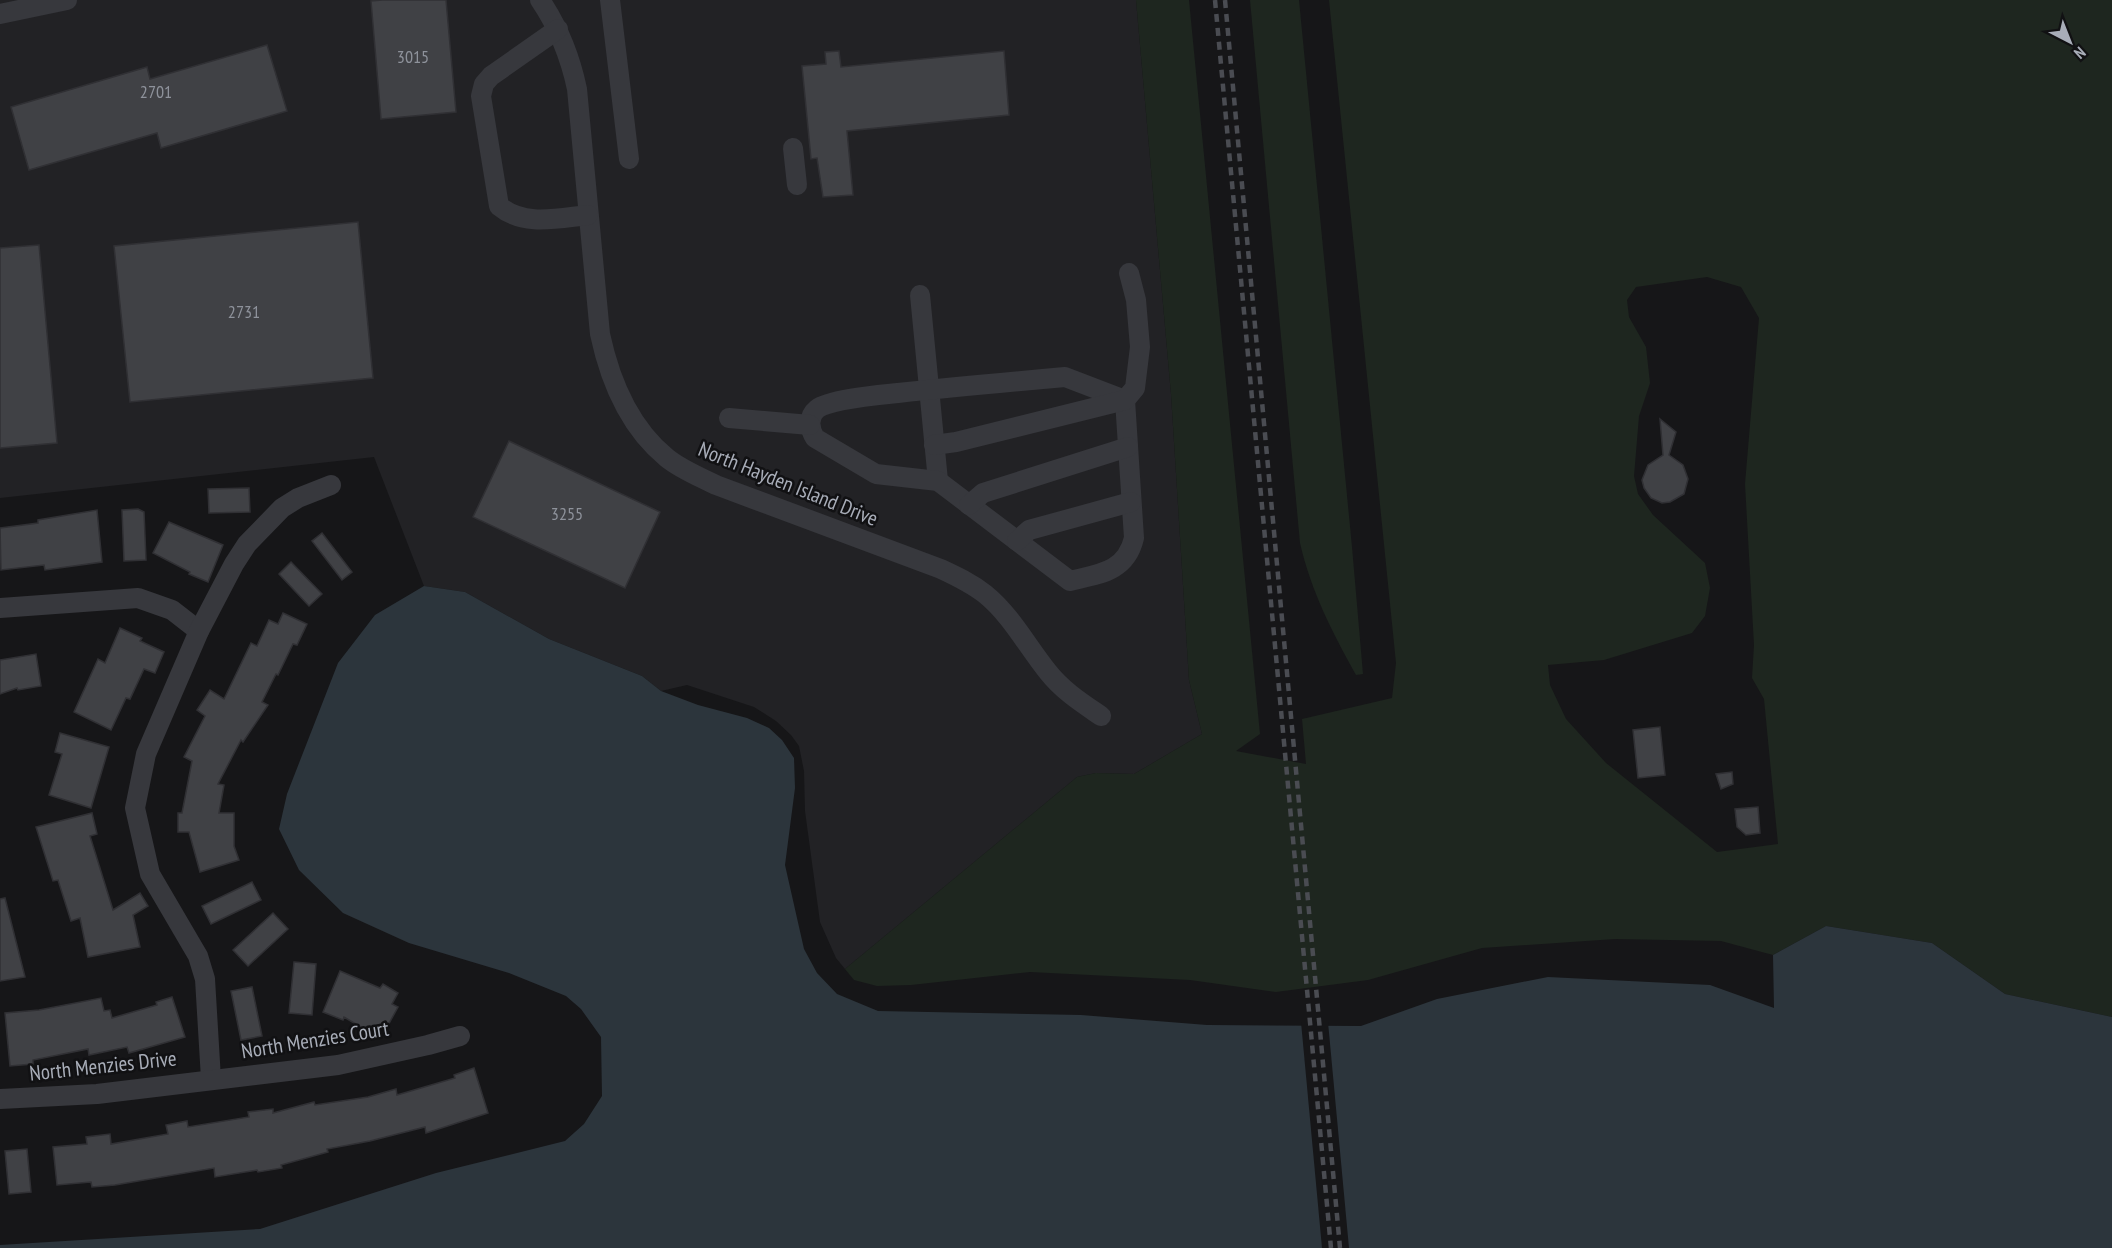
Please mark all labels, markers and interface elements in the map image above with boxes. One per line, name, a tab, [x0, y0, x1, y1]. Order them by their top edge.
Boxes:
north arrow	[2040, 12, 2100, 72]
text: N	[2070, 43, 2090, 63]
house number: 3015	[397, 45, 429, 68]
house number: 2701	[140, 80, 172, 103]
house number: 2731	[228, 300, 260, 323]
street label: North Hayden Island Drive	[694, 435, 882, 532]
house number: 3255	[551, 502, 583, 525]
street label: North Menzies Court	[239, 1014, 391, 1064]
street label: North Menzies Drive	[28, 1044, 178, 1087]

